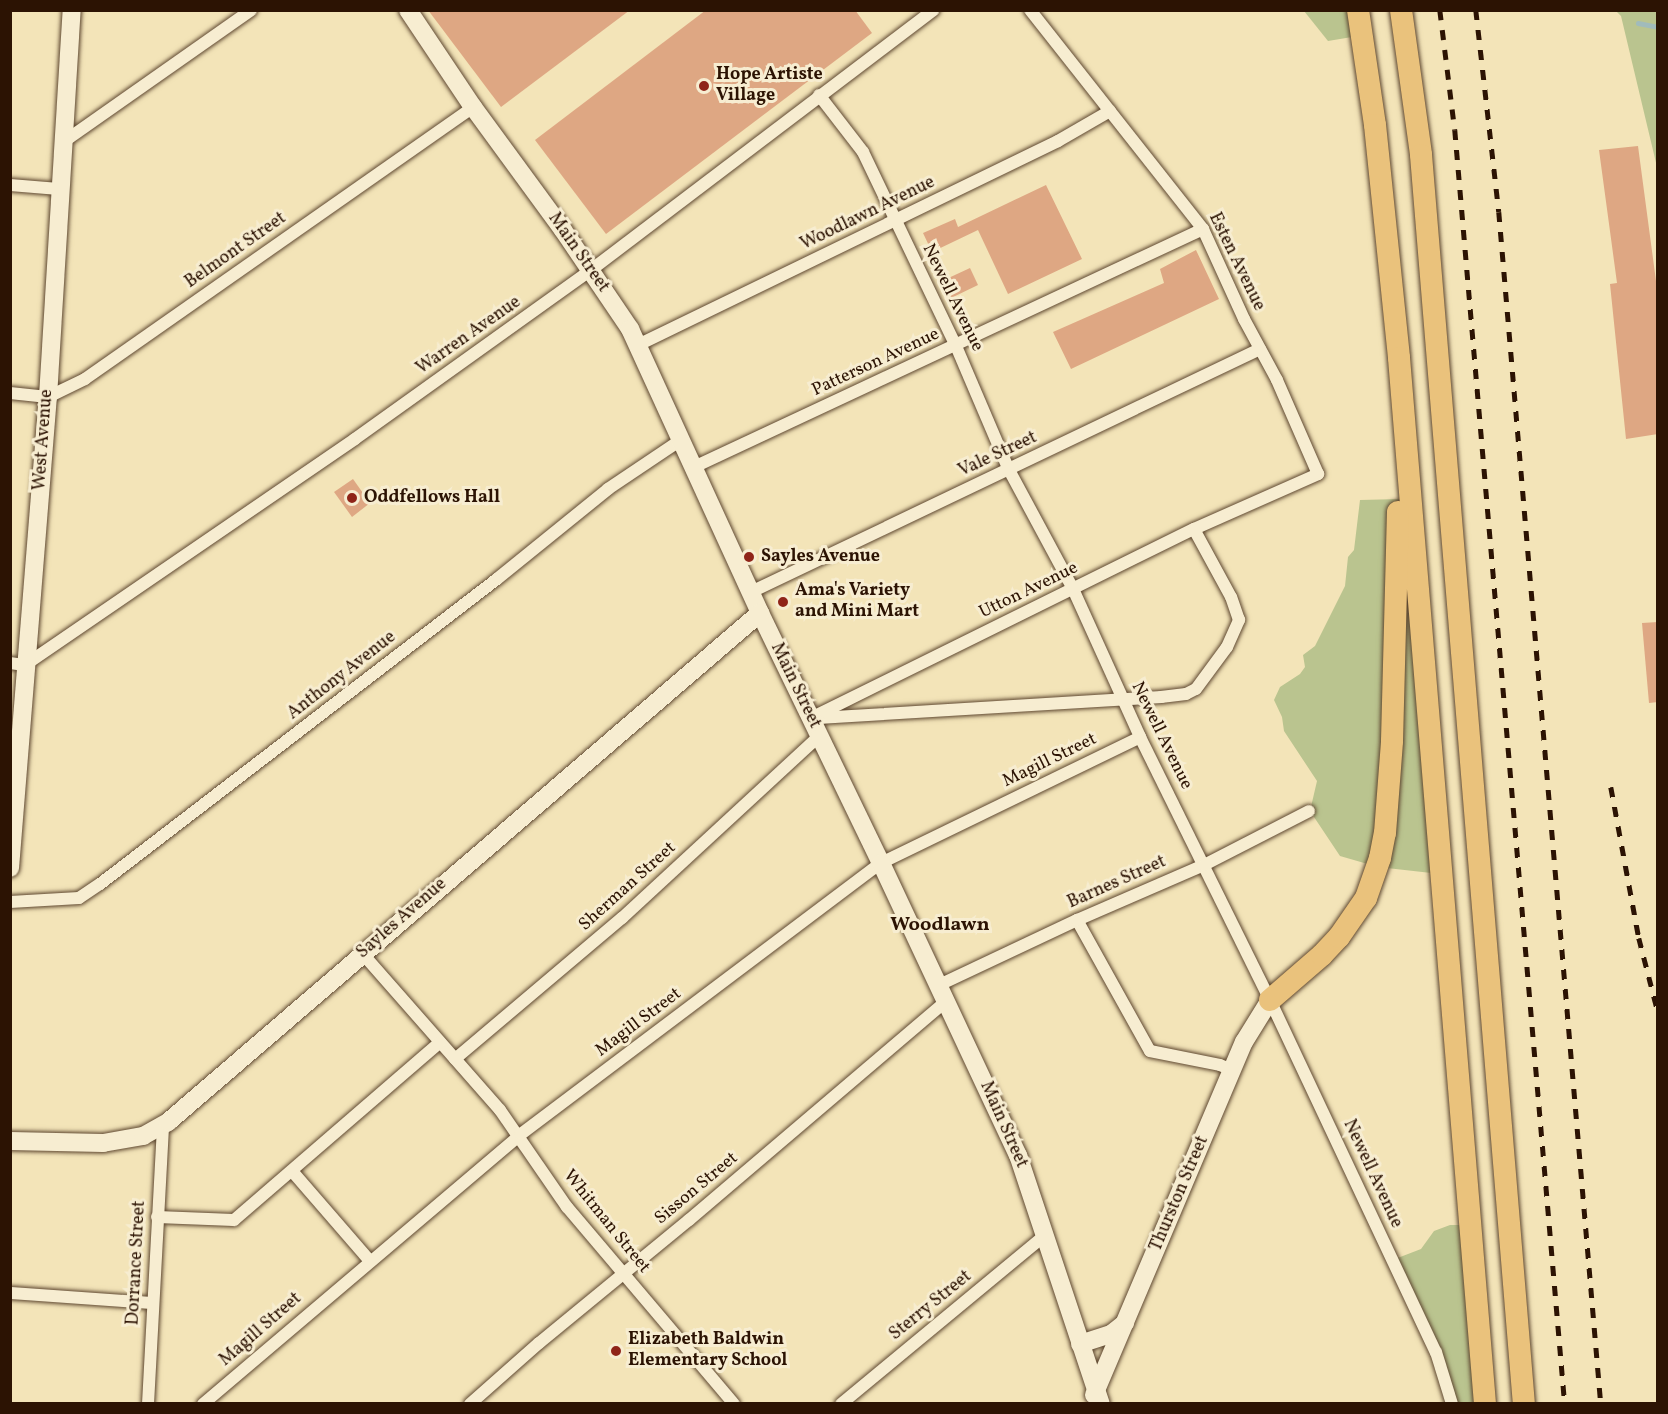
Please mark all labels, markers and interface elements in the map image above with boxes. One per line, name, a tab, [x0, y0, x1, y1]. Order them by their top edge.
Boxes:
place label: Hope Artiste Village	[716, 65, 823, 107]
marker: Hope Artiste Village	[697, 79, 711, 93]
street label: Woodlawn Avenue	[797, 172, 939, 256]
street label: Belmont Street	[181, 208, 291, 294]
street label: Main Street	[543, 209, 613, 297]
street label: Esten Avenue	[1203, 209, 1269, 315]
street label: Newell Avenue	[917, 241, 987, 355]
street label: Warren Avenue	[413, 292, 525, 380]
street label: Patterson Avenue	[809, 324, 943, 402]
street label: West Avenue	[30, 389, 58, 491]
street label: Vale Street	[955, 427, 1041, 483]
place label: Oddfellows Hall	[364, 487, 500, 509]
marker: Oddfellows Hall	[345, 491, 359, 505]
place label: Sayles Avenue	[761, 546, 880, 568]
marker: Sayles Avenue	[742, 550, 756, 564]
street label: Utton Avenue	[976, 558, 1082, 624]
place label: Ama's Variety and Mini Mart	[795, 581, 919, 624]
marker: Ama's Variety and Mini Mart	[776, 595, 790, 609]
street label: Anthony Avenue	[283, 627, 401, 725]
street label: Main Street	[765, 640, 825, 732]
street label: Newell Avenue	[1126, 679, 1196, 793]
street label: Magill Street	[999, 729, 1101, 793]
street label: Sherman Street	[575, 838, 681, 936]
street label: Barnes Street	[1064, 852, 1170, 914]
street label: Sayles Avenue	[353, 874, 451, 964]
district label: Woodlawn	[890, 913, 990, 937]
street label: Magill Street	[592, 984, 686, 1062]
street label: Main Street	[974, 1078, 1032, 1172]
street label: Newell Avenue	[1337, 1116, 1407, 1232]
street label: Thurston Street	[1146, 1133, 1214, 1255]
street label: Sisson Street	[651, 1148, 743, 1230]
street label: Whitman Street	[558, 1166, 654, 1278]
street label: Dorrance Street	[123, 1200, 151, 1326]
street label: Sterry Street	[885, 1266, 977, 1346]
street label: Magill Street	[215, 1288, 307, 1372]
place label: Elizabeth Baldwin Elementary School	[628, 1330, 788, 1372]
marker: Elizabeth Baldwin Elementary School	[609, 1344, 623, 1358]

